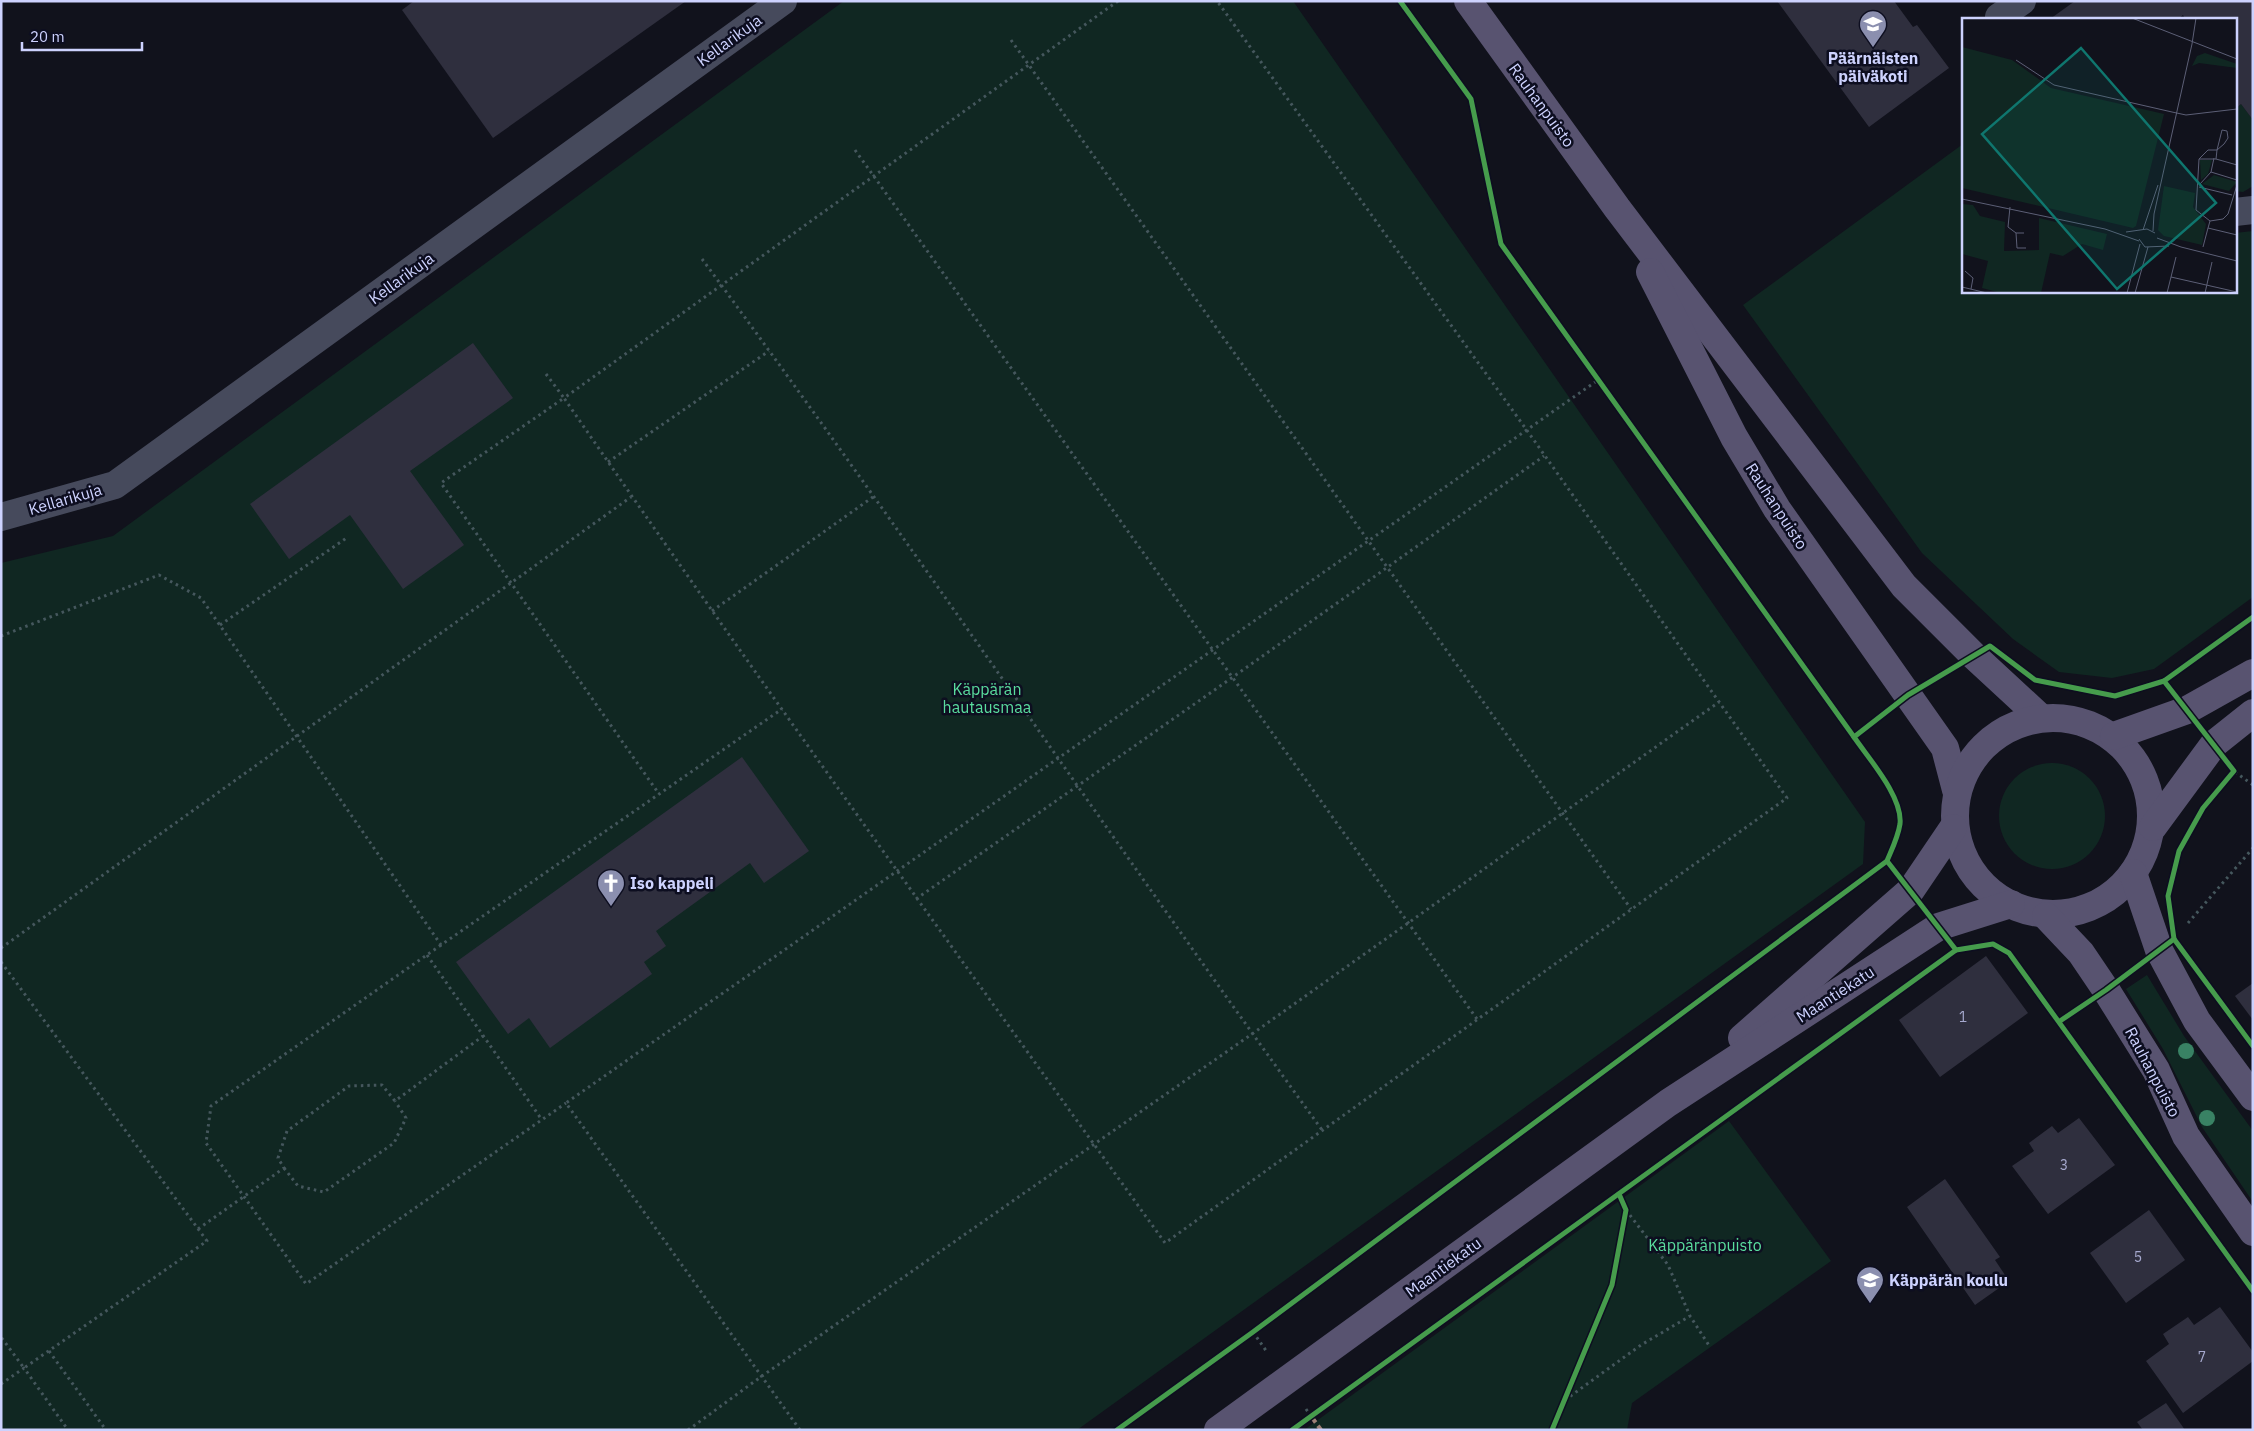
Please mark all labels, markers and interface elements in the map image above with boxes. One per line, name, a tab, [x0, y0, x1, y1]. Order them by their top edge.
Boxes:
street label: Kellarikuja	[693, 9, 766, 70]
school or university icon: Päärnäisten päiväkoti	[1858, 9, 1888, 48]
inset map	[1962, 18, 2236, 292]
scale bar	[22, 20, 142, 52]
text: 20 m	[30, 27, 65, 46]
place label: Päärnäisten päiväkoti	[1828, 48, 1918, 86]
street label: Rauhanpuisto	[1505, 59, 1579, 151]
street label: Kellarikuja	[365, 247, 438, 308]
street label: Rauhanpuisto	[1742, 459, 1812, 553]
street label: Kellarikuja	[26, 479, 104, 519]
park label: Käppärän hautausmaa	[943, 679, 1032, 717]
church icon: Iso kappeli	[596, 868, 626, 907]
place label: Iso kappeli	[630, 873, 714, 893]
street label: Maantiekatu	[1792, 961, 1878, 1027]
house number: 1	[1959, 1008, 1967, 1026]
street label: Rauhanpuisto	[2121, 1024, 2185, 1120]
house number: 3	[2060, 1156, 2068, 1174]
street label: Maantiekatu	[1401, 1233, 1485, 1301]
park label: Käppäränpuisto	[1648, 1235, 1762, 1255]
house number: 5	[2134, 1248, 2142, 1266]
school or university icon: Käppärän koulu	[1855, 1265, 1885, 1304]
place label: Käppärän koulu	[1889, 1270, 2008, 1290]
house number: 7	[2198, 1348, 2206, 1366]

